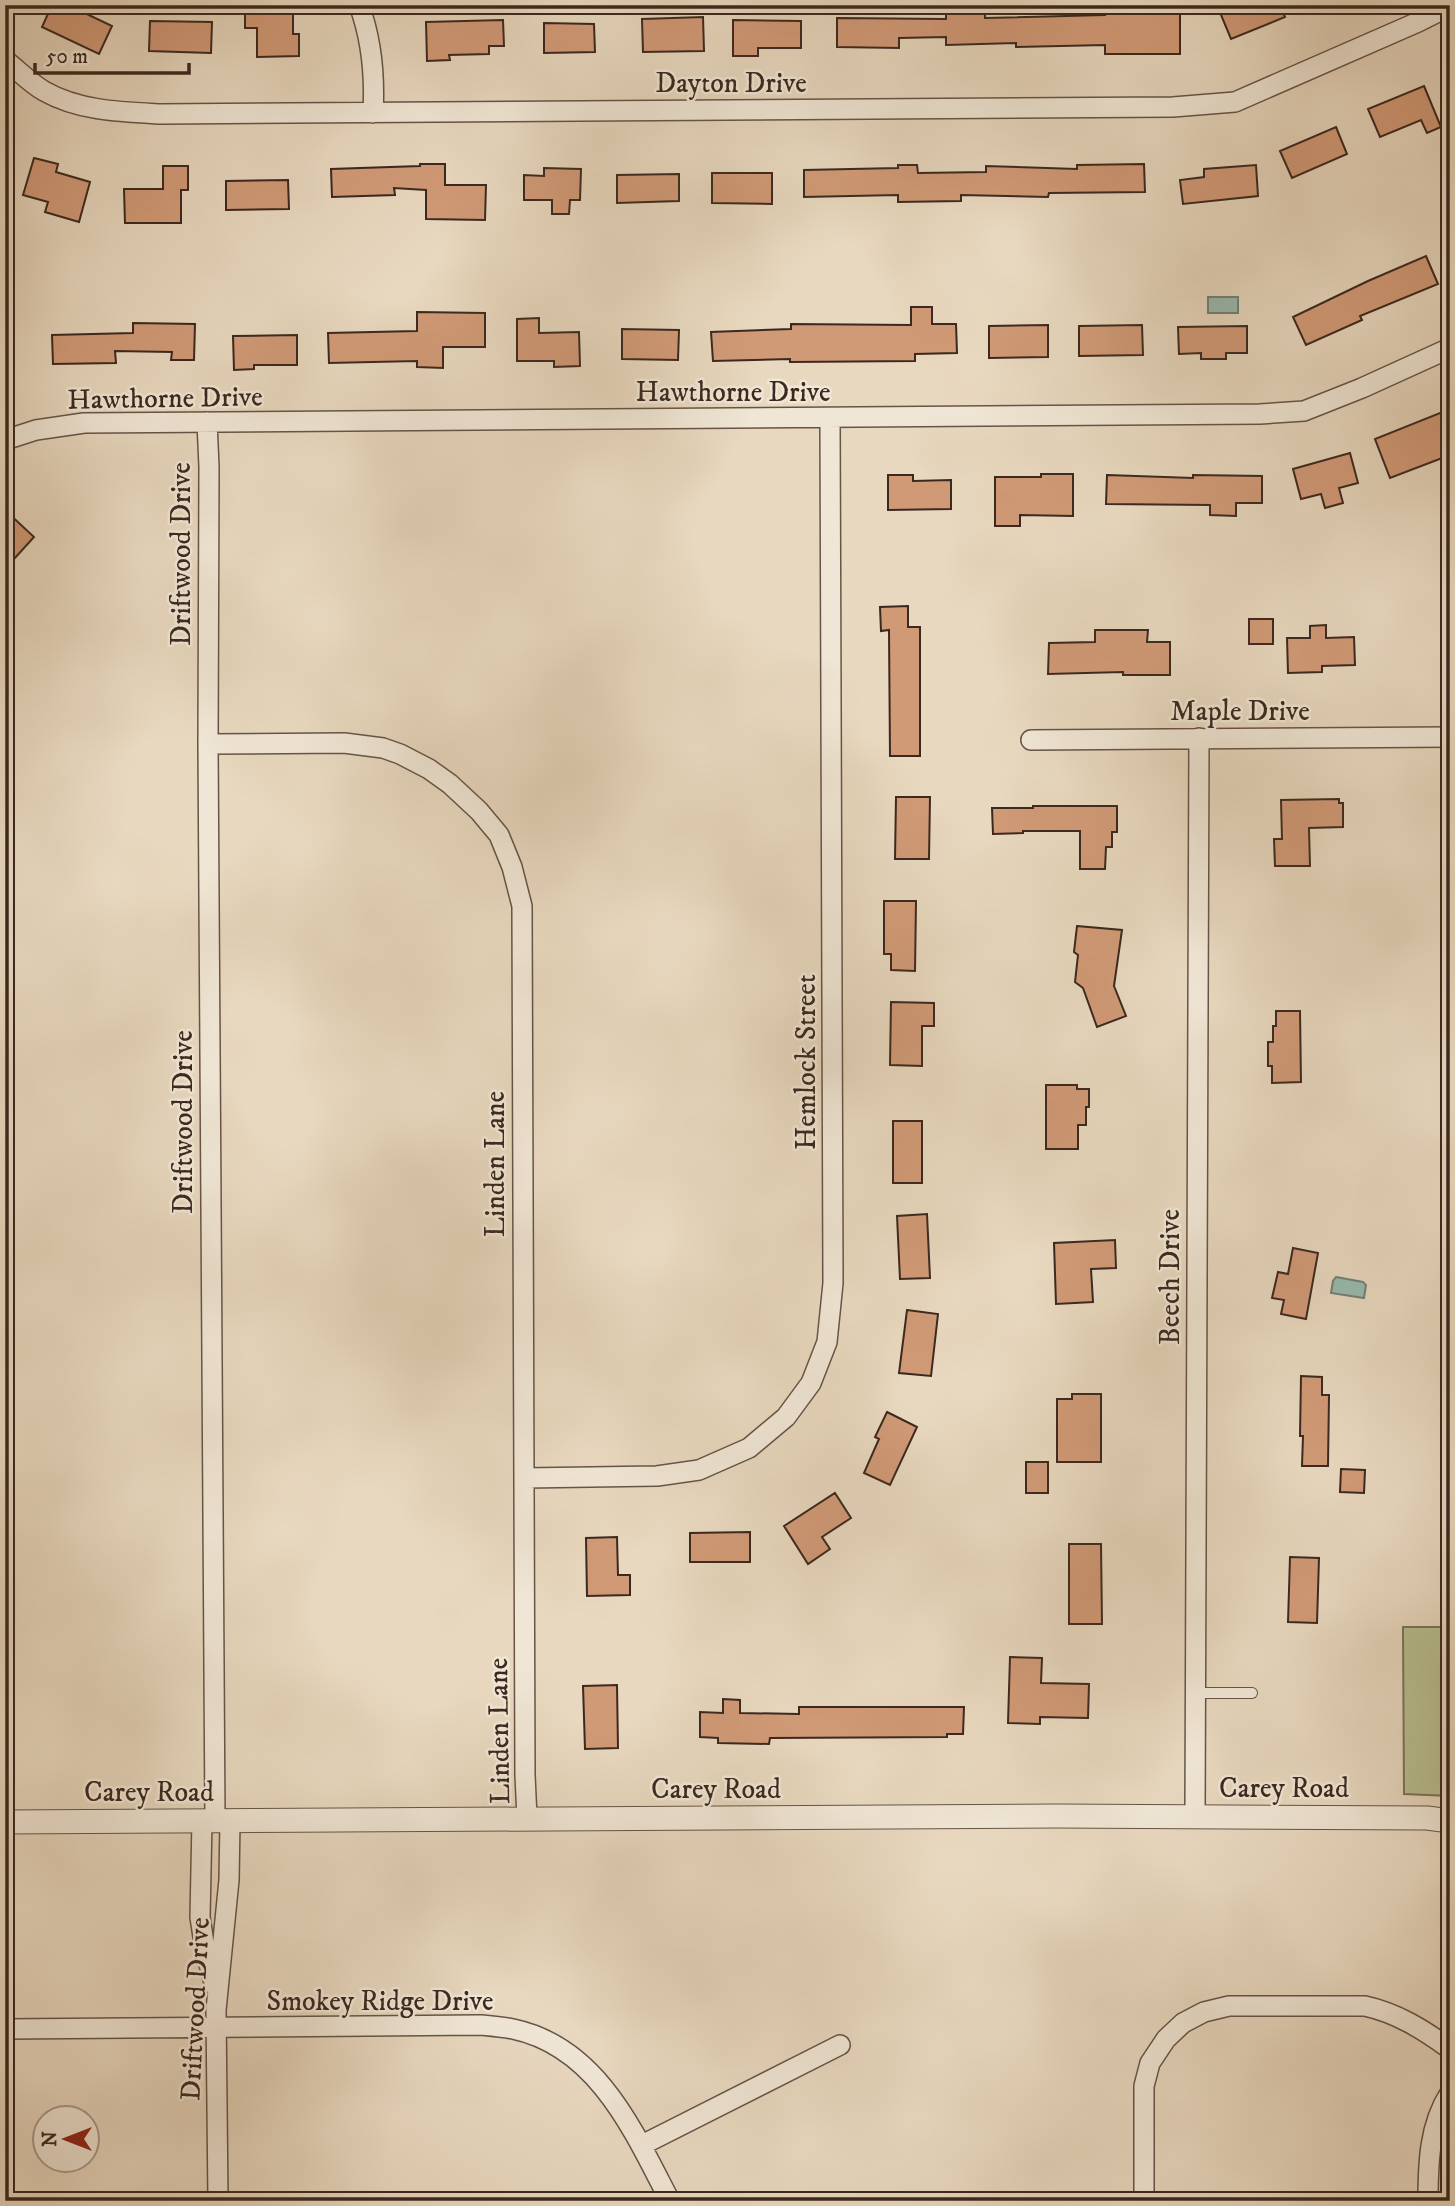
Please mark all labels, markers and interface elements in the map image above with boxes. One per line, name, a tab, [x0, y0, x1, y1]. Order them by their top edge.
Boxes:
scale bar	[35, 32, 189, 76]
text: 50 m	[46, 44, 88, 70]
street label: Dayton Drive	[655, 66, 807, 101]
street label: Hawthorne Drive	[635, 375, 831, 410]
street label: Hawthorne Drive	[67, 379, 263, 418]
street label: Driftwood Drive	[164, 462, 199, 646]
street label: Maple Drive	[1170, 694, 1310, 729]
street label: Hemlock Street	[789, 974, 824, 1150]
street label: Driftwood Drive	[166, 1030, 201, 1214]
street label: Linden Lane	[478, 1091, 513, 1237]
street label: Beech Drive	[1153, 1209, 1188, 1345]
street label: Linden Lane	[481, 1658, 518, 1804]
street label: Carey Road	[1219, 1771, 1349, 1806]
street label: Carey Road	[651, 1772, 781, 1807]
street label: Carey Road	[84, 1775, 214, 1810]
street label: Driftwood Drive	[173, 1916, 218, 2102]
street label: Smokey Ridge Drive	[266, 1984, 494, 2019]
north arrow	[32, 2104, 102, 2174]
text: N	[39, 2131, 62, 2147]

